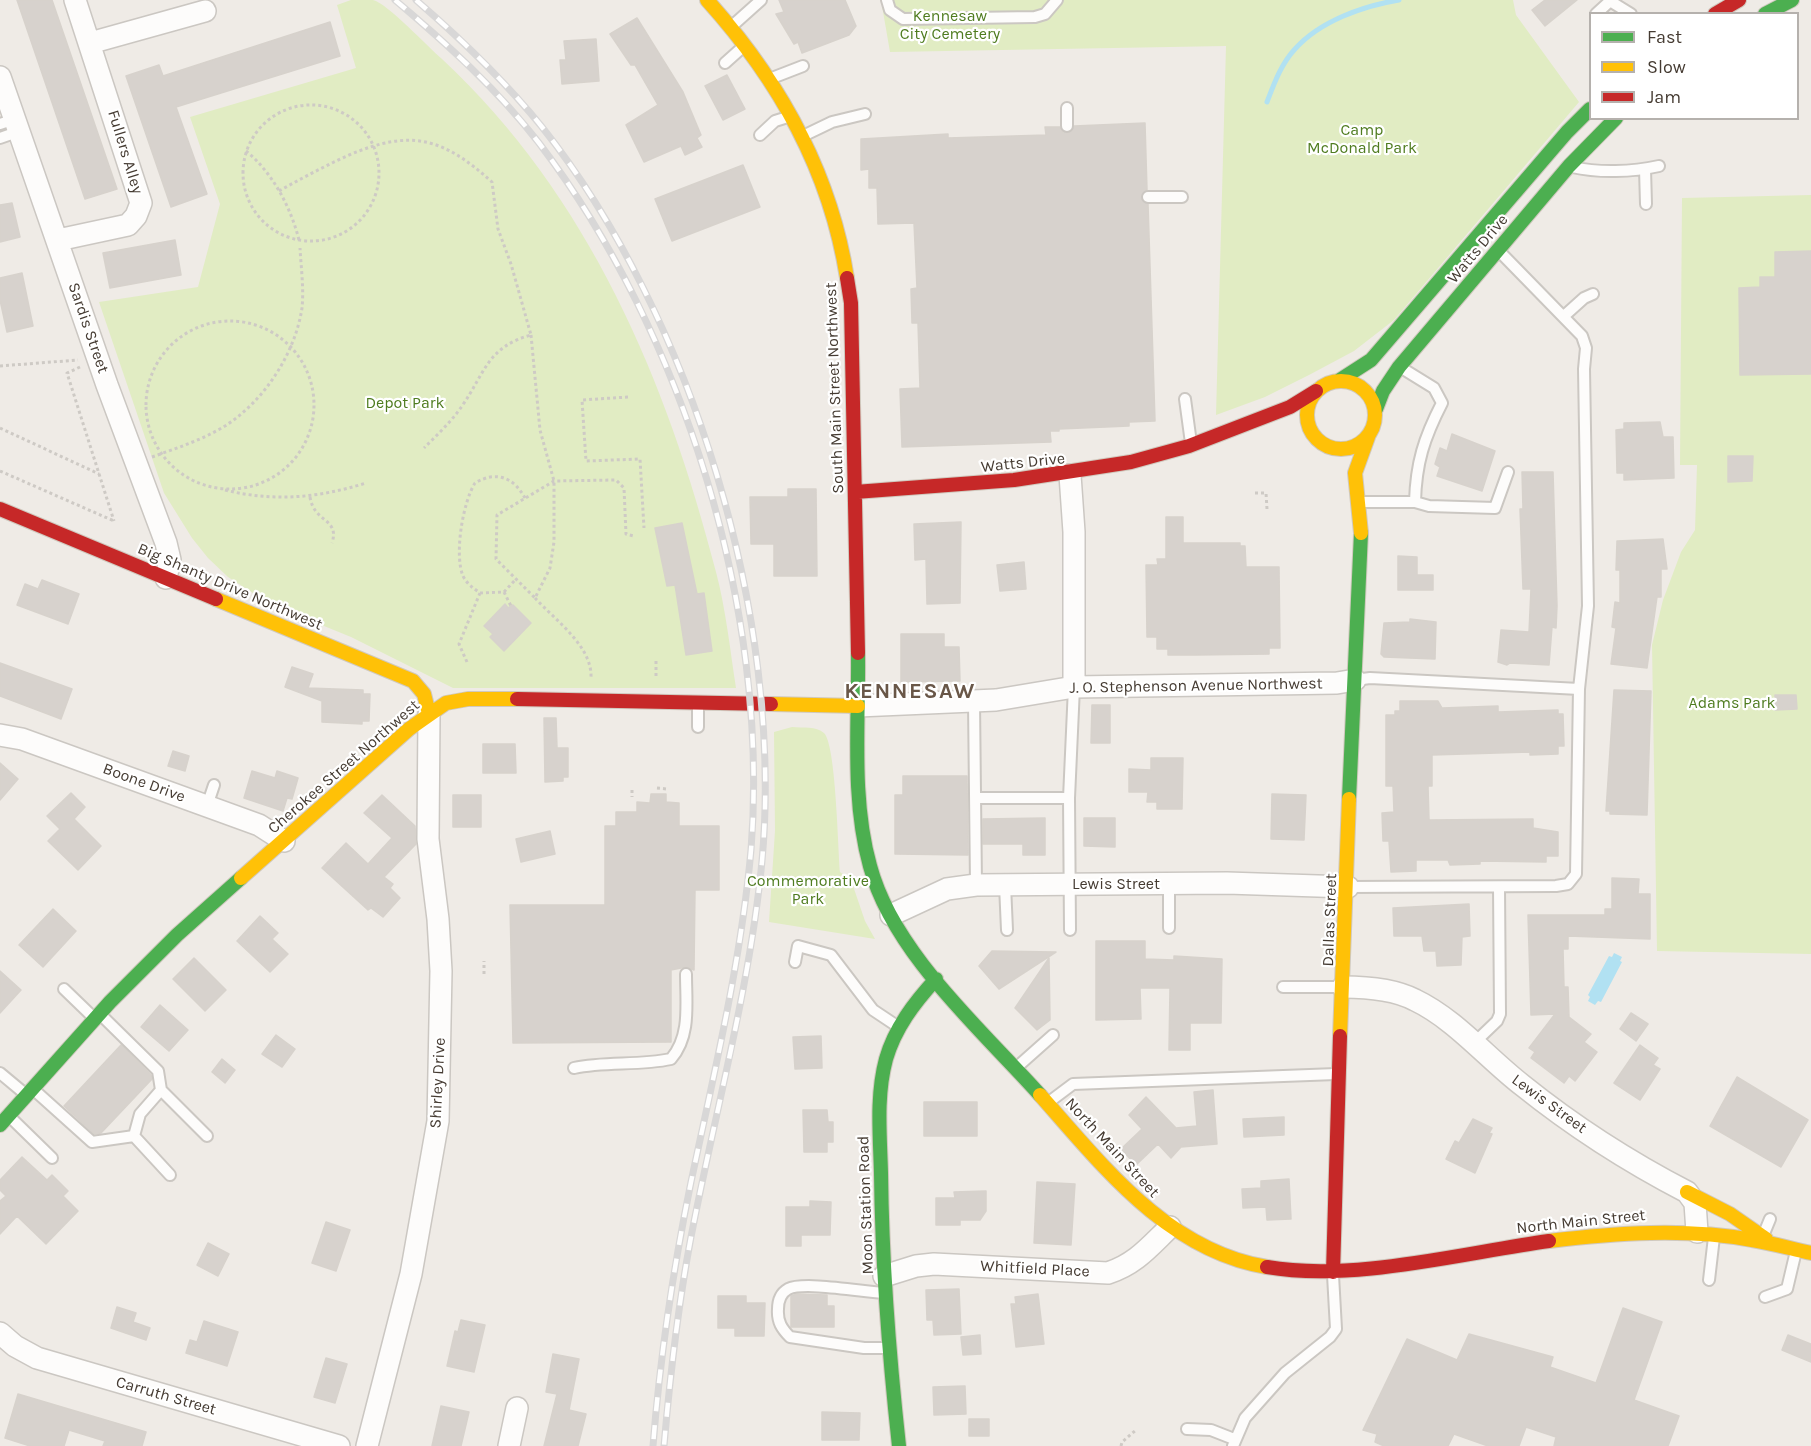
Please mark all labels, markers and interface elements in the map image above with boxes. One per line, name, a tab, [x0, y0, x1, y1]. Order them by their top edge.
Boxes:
park label: Kennesaw City Cemetery	[900, 6, 1000, 44]
legend	[1589, 12, 1799, 120]
text: Fast	[1647, 26, 1682, 48]
text: Slow	[1647, 56, 1686, 78]
text: Jam	[1647, 86, 1681, 108]
street label: Fullers Alley	[103, 108, 147, 196]
park label: Camp McDonald Park	[1307, 120, 1417, 158]
street label: Watts Drive	[1444, 211, 1512, 287]
street label: Sardis Street	[64, 280, 112, 376]
street label: South Main Street Northwest	[822, 282, 848, 494]
park label: Depot Park	[365, 393, 445, 413]
street label: Watts Drive	[980, 449, 1066, 477]
street label: Big Shanty Drive Northwest	[135, 539, 325, 635]
street label: J. O. Stephenson Avenue Northwest	[1069, 674, 1323, 698]
district label: KENNESAW	[844, 679, 976, 705]
park label: Adams Park	[1688, 693, 1776, 713]
street label: Cherokee Street Northwest	[264, 696, 424, 838]
street label: Boone Drive	[100, 759, 188, 807]
park label: Commemorative Park	[747, 871, 869, 909]
street label: Dallas Street	[1319, 873, 1341, 967]
street label: Lewis Street	[1072, 874, 1160, 894]
street label: Shirley Drive	[426, 1037, 450, 1129]
street label: Lewis Street	[1508, 1070, 1590, 1138]
street label: North Main Street	[1061, 1094, 1163, 1202]
street label: Moon Station Road	[854, 1135, 878, 1275]
street label: North Main Street	[1516, 1206, 1646, 1238]
street label: Whitfield Place	[980, 1257, 1090, 1281]
street label: Carruth Street	[114, 1373, 218, 1419]

